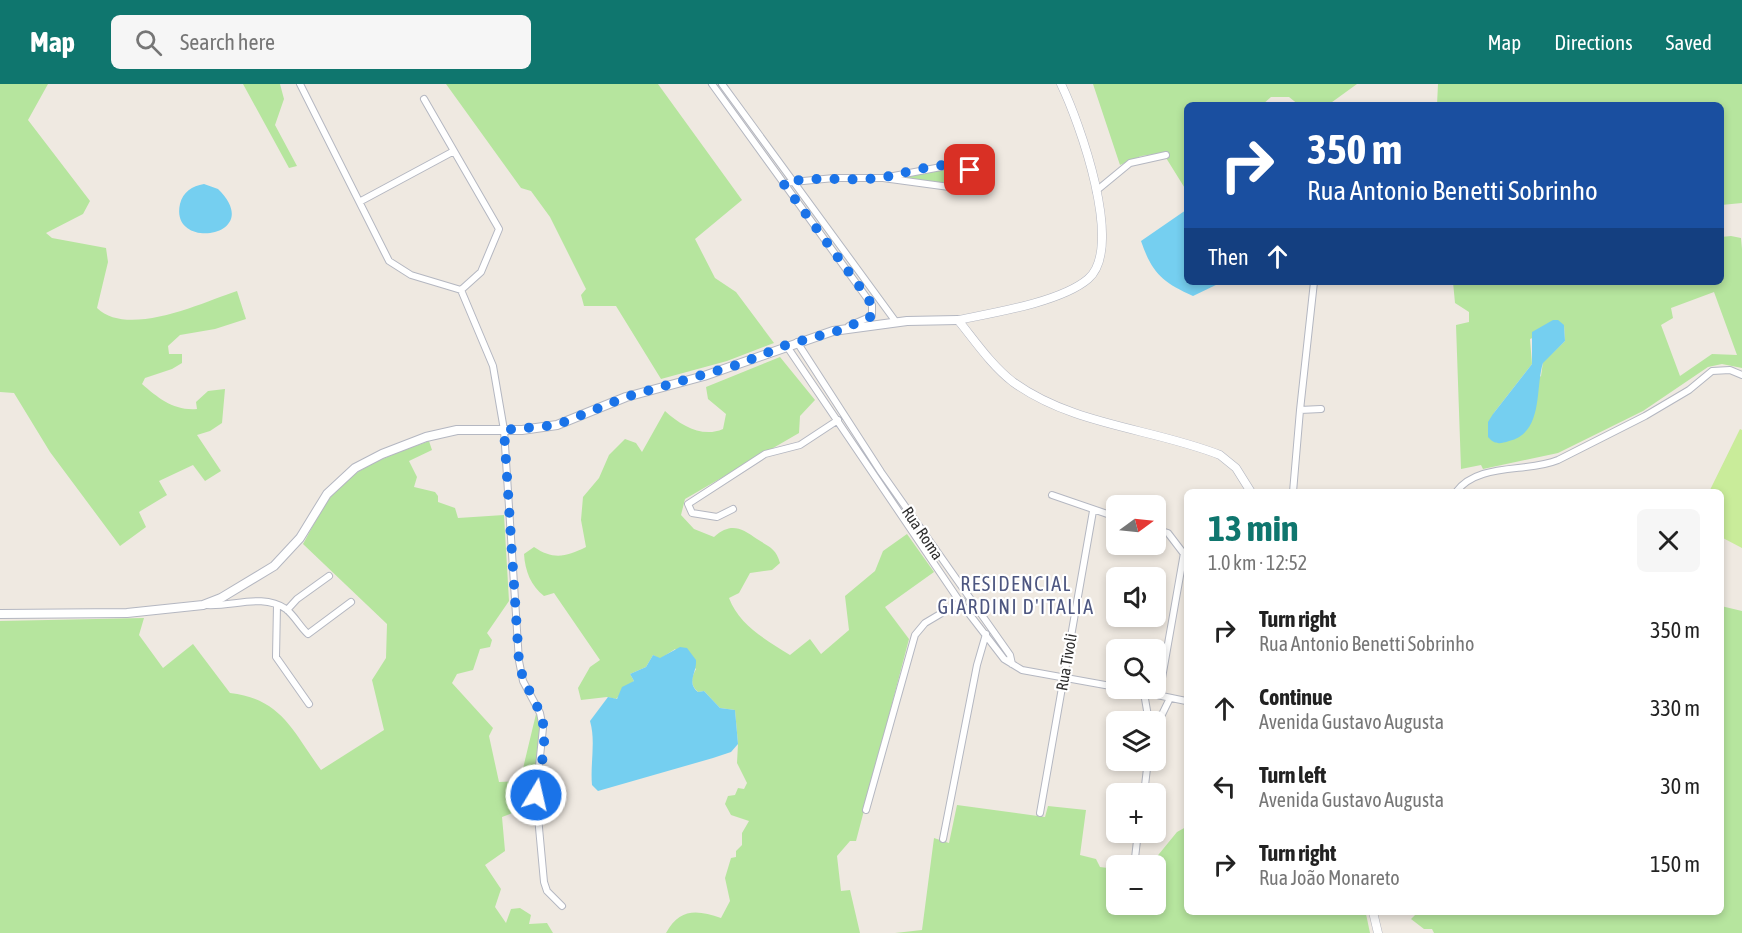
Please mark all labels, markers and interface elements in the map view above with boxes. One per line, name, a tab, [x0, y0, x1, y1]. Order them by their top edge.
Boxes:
search box	[111, 15, 531, 69]
text: Map	[30, 26, 75, 58]
icon: search	[132, 26, 165, 59]
text: Search here	[180, 29, 275, 55]
text: Map	[1487, 30, 1521, 54]
text: Directions	[1554, 30, 1633, 54]
text: Saved	[1666, 30, 1712, 54]
text: 350 m	[1307, 125, 1402, 173]
icon: right	[1208, 126, 1286, 204]
pin	[944, 144, 995, 195]
icon: arrive	[953, 153, 986, 186]
text: Rua Antonio Benetti Sobrinho	[1307, 175, 1598, 206]
icon: ahead	[1261, 240, 1294, 273]
text: Then	[1208, 244, 1249, 270]
north arrow	[1106, 495, 1166, 555]
map controls	[1106, 495, 1166, 915]
street label: Rua Roma	[899, 503, 947, 563]
text: 13 min	[1208, 507, 1298, 549]
button: close	[1637, 509, 1700, 572]
text: 1.0 km · 12:52	[1208, 551, 1307, 574]
button: sound	[1106, 567, 1166, 627]
district label: RESIDENCIAL GIARDINI D'ITALIA	[938, 572, 1094, 618]
text: Turn right	[1259, 606, 1336, 632]
icon: right	[1208, 614, 1241, 647]
text: 350 m	[1650, 617, 1700, 643]
street label: Rua Tivoli	[1052, 632, 1080, 692]
text: Rua Antonio Benetti Sobrinho	[1259, 632, 1474, 655]
button: search	[1106, 639, 1166, 699]
text: Continue	[1259, 684, 1333, 710]
icon: ahead	[1208, 692, 1241, 725]
text: 330 m	[1650, 695, 1700, 721]
text: Avenida Gustavo Augusta	[1259, 710, 1444, 733]
button: layers	[1106, 711, 1166, 771]
text: Turn left	[1259, 762, 1326, 788]
position arrow	[504, 763, 568, 827]
icon: left	[1208, 770, 1241, 803]
text: 30 m	[1660, 773, 1700, 799]
button: +	[1106, 783, 1166, 843]
text: Avenida Gustavo Augusta	[1259, 788, 1444, 811]
text: Turn right	[1259, 840, 1336, 866]
icon: right	[1208, 848, 1241, 881]
text: 150 m	[1650, 851, 1700, 877]
button: −	[1106, 855, 1166, 915]
text: Rua João Monareto	[1259, 866, 1400, 889]

